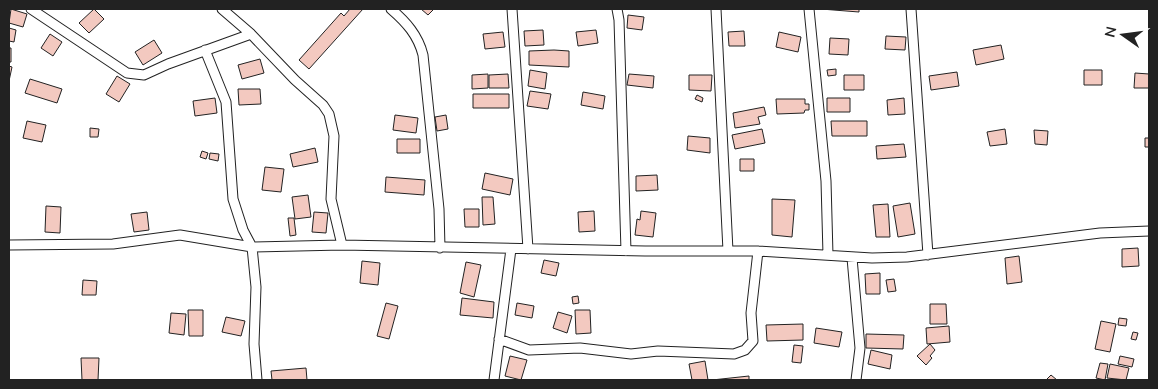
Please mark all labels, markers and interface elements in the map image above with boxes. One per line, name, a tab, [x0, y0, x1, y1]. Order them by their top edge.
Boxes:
north arrow	[1098, 10, 1148, 60]
text: N	[1100, 25, 1120, 39]

